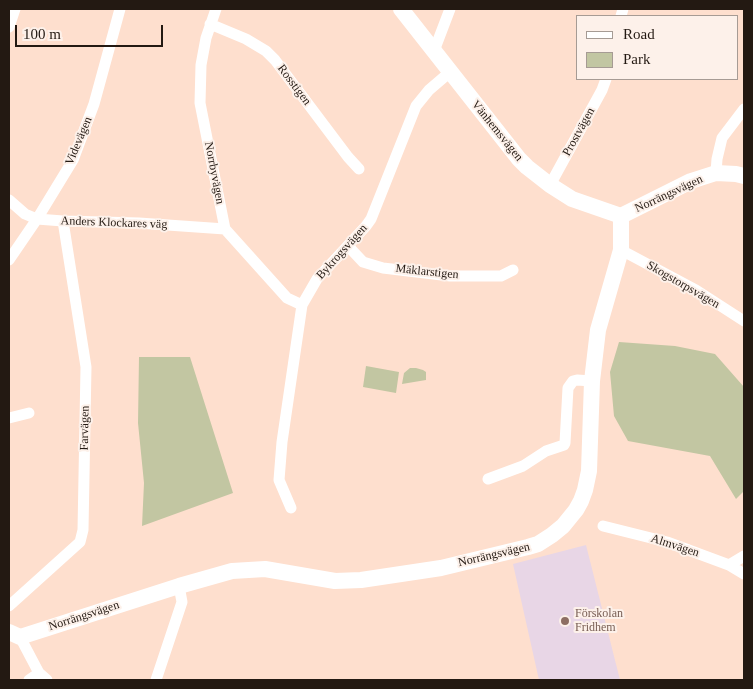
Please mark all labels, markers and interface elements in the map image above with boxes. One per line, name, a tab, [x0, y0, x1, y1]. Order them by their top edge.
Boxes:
scale bar	[18, 15, 165, 47]
legend	[576, 15, 738, 80]
text: 100 m	[23, 26, 61, 42]
text: Road	[623, 26, 655, 42]
text: Park	[623, 51, 651, 67]
street label: Rosstigen	[274, 62, 314, 108]
street label: Vänhemsvägen	[468, 98, 526, 164]
street label: Prostvägen	[560, 105, 598, 159]
street label: Videvägen	[62, 115, 96, 167]
street label: Norrbyvägen	[201, 141, 227, 205]
street label: Norrängsvägen	[633, 172, 705, 216]
street label: Anders Klockares väg	[60, 214, 168, 232]
street label: Bykrogsvägen	[313, 221, 371, 283]
street label: Skogstorpsvägen	[644, 258, 722, 312]
street label: Mäklarstigen	[395, 262, 459, 282]
street label: Farvägen	[77, 406, 93, 450]
street label: Almvägen	[649, 531, 701, 561]
street label: Norrängsvägen	[457, 540, 531, 570]
street label: Norrängsvägen	[47, 598, 121, 634]
place label: Förskolan Fridhem	[575, 607, 623, 635]
marker: Förskolan Fridhem	[559, 615, 571, 627]

